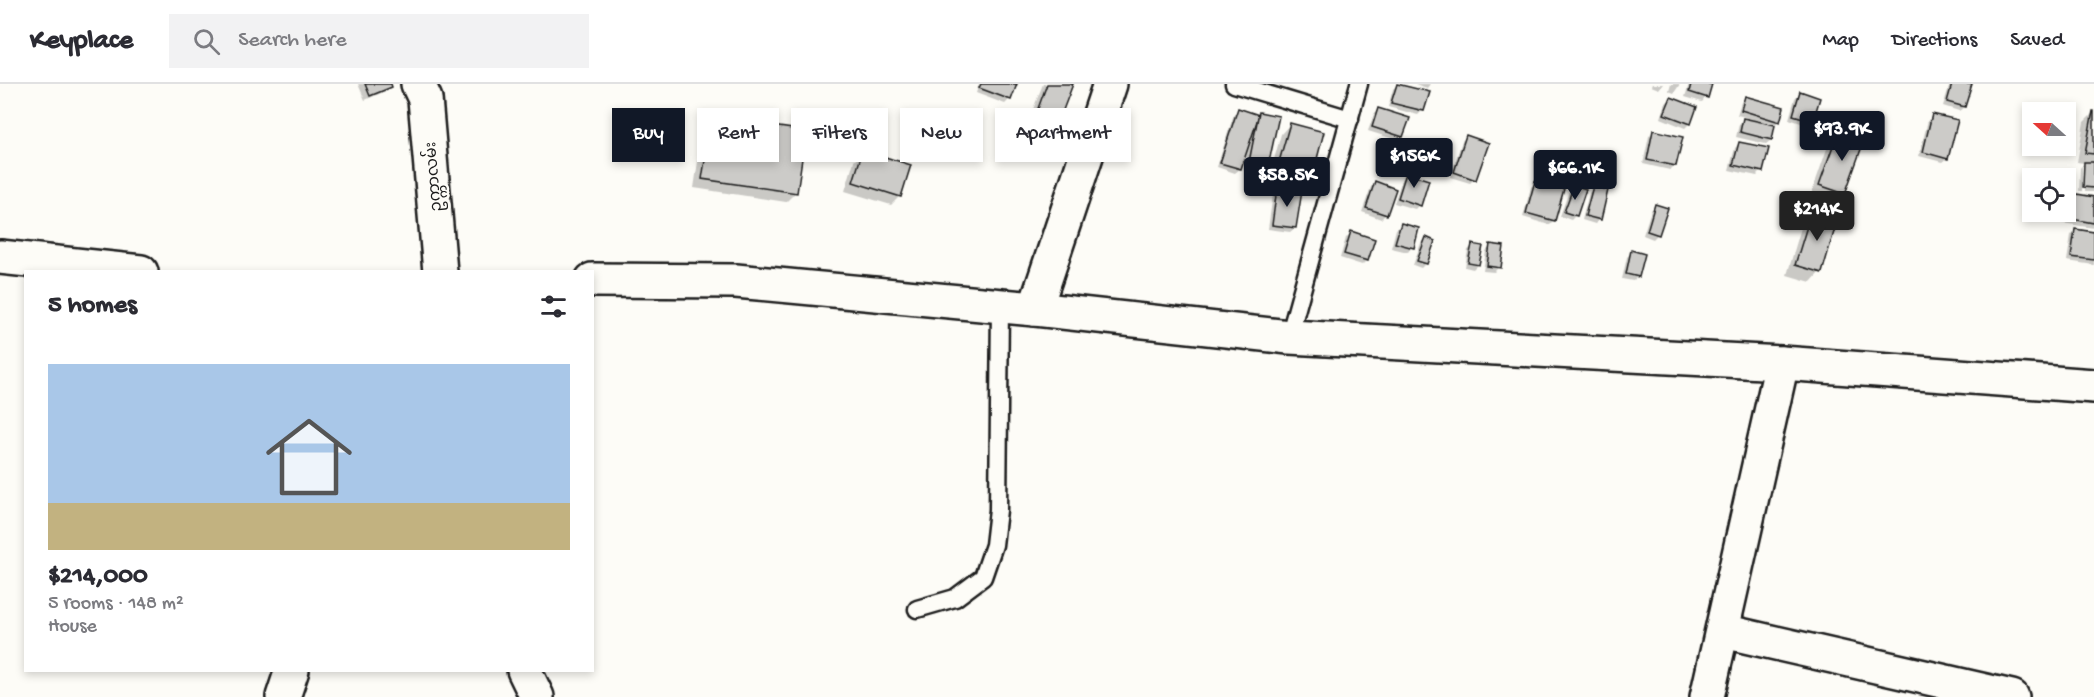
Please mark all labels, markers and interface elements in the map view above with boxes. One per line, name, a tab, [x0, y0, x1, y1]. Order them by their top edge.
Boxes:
search box	[169, 14, 589, 68]
text: Keyplace	[30, 25, 133, 58]
icon: search	[190, 25, 223, 58]
text: Search here	[238, 28, 347, 54]
text: Map	[1822, 29, 1859, 54]
text: Directions	[1892, 29, 1977, 54]
text: Saved	[2010, 29, 2064, 54]
north arrow	[2022, 102, 2076, 156]
map controls	[2022, 102, 2076, 222]
chip: Buy	[612, 108, 685, 162]
chip: Rent	[697, 108, 779, 162]
chip: Filters	[791, 108, 888, 162]
chip: New	[900, 108, 983, 162]
chip: Apartment	[995, 108, 1131, 162]
pin: $93.9K	[1793, 111, 1891, 162]
text: $93.9K	[1814, 119, 1870, 142]
pin: $156K	[1372, 138, 1456, 189]
street label: ဥက္ကာလမ်း	[418, 141, 449, 213]
text: $156K	[1390, 146, 1438, 169]
pin: $66.1K	[1526, 150, 1624, 201]
pin: $58.5K	[1238, 157, 1336, 208]
text: $66.1K	[1548, 158, 1602, 181]
text: $58.5K	[1258, 165, 1316, 188]
button: locate	[2022, 168, 2076, 222]
pin: $214K	[1775, 191, 1859, 242]
text: $214K	[1793, 199, 1841, 222]
icon: filters	[537, 290, 570, 323]
text: 5 homes	[48, 291, 137, 322]
icon: home	[255, 403, 363, 511]
text: $214,000	[48, 562, 148, 593]
text: 5 rooms · 148 m²	[48, 593, 184, 616]
text: House	[48, 616, 97, 639]

